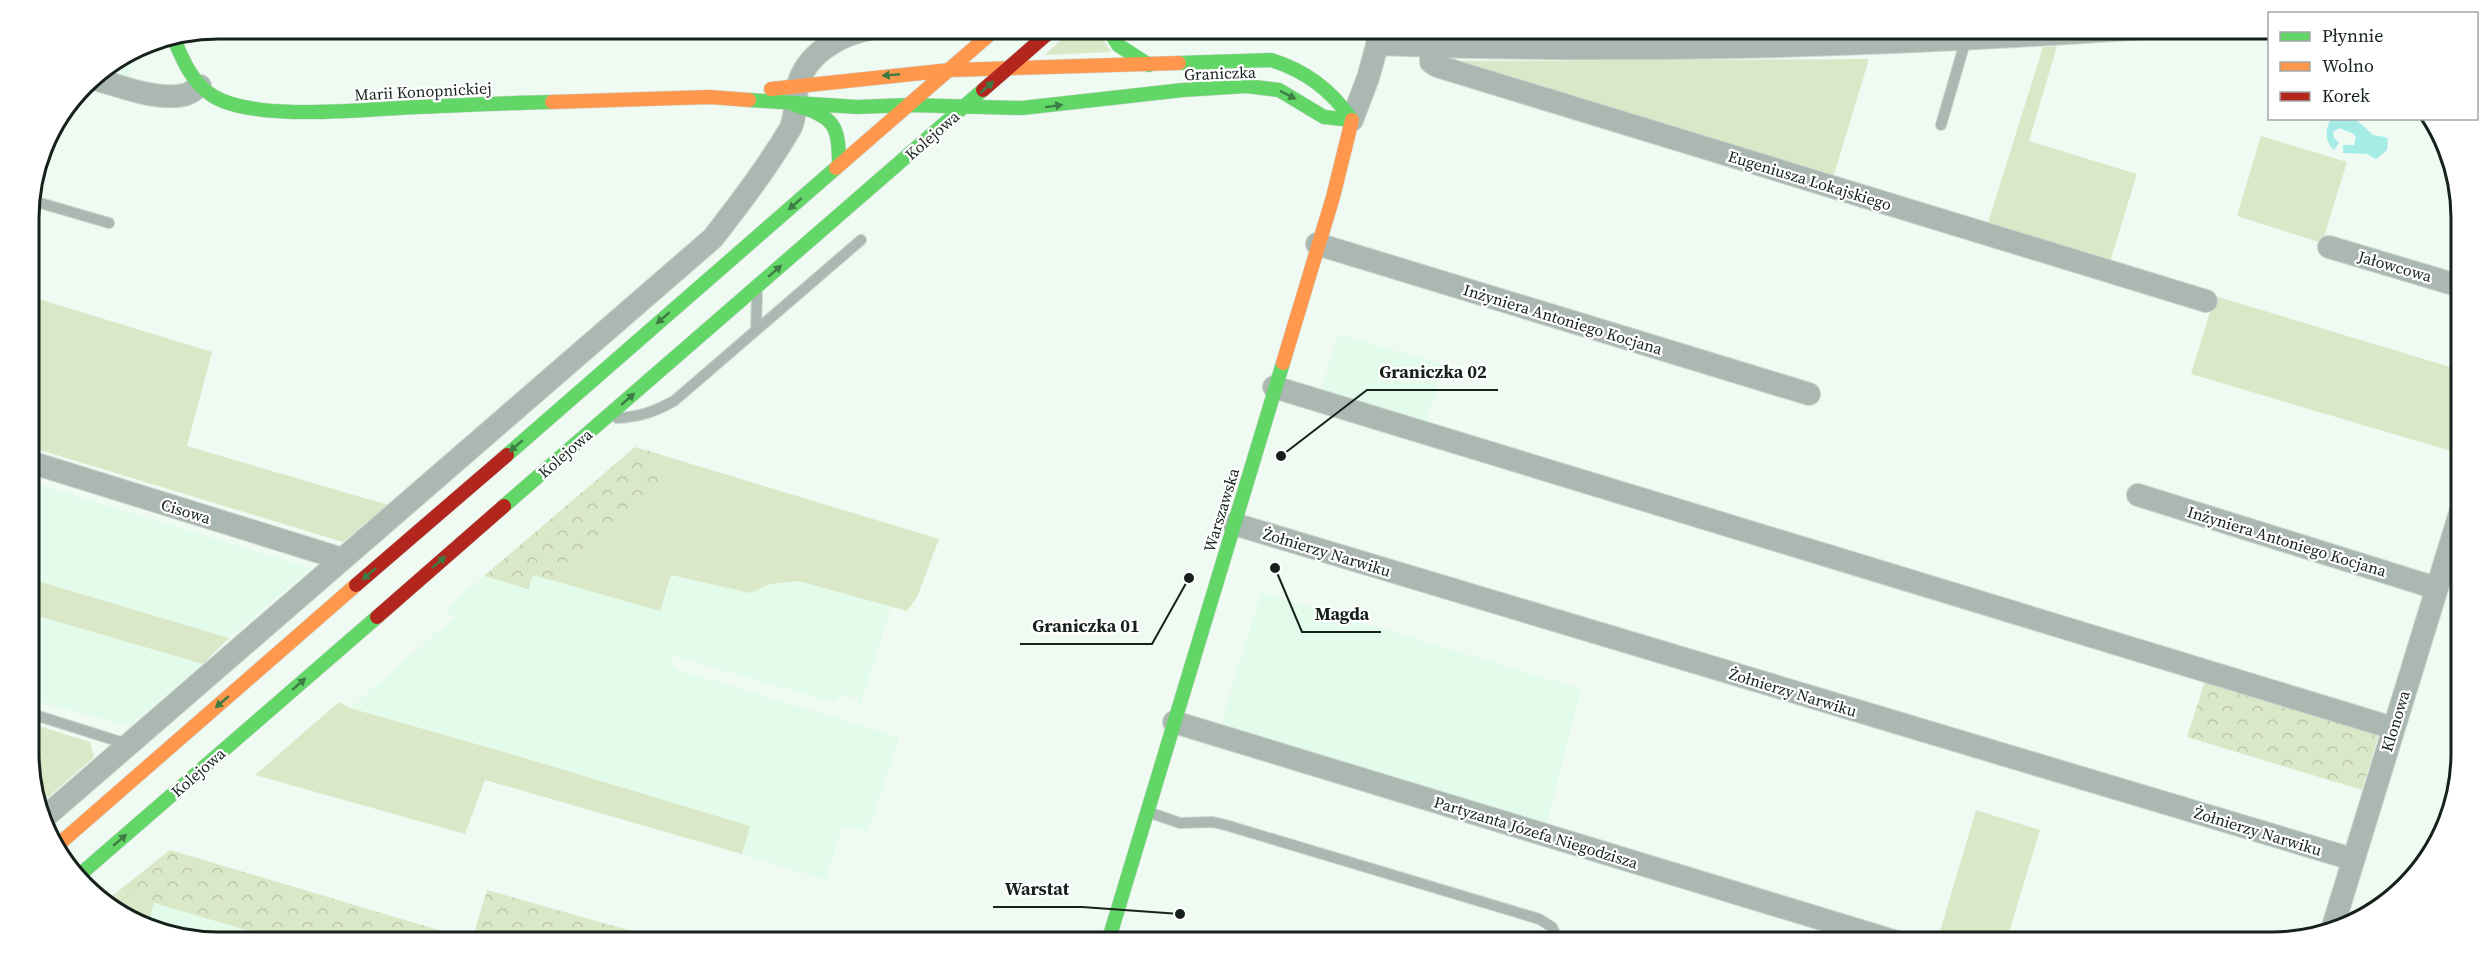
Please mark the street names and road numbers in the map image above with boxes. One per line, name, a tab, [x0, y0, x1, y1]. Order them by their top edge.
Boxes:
street label: Graniczka	[1184, 61, 1257, 85]
street label: Marii Konopnickiej	[354, 76, 492, 106]
street label: Kolejowa	[900, 105, 964, 165]
street label: Eugeniusza Lokajskiego	[1726, 145, 1895, 215]
street label: Jałowcowa	[2355, 245, 2435, 287]
street label: Inżyniera Antoniego Kocjana	[1461, 278, 1666, 360]
street label: Kolejowa	[533, 423, 597, 483]
street label: Warszawska	[1198, 464, 1244, 555]
street label: Cisowa	[159, 493, 214, 529]
street label: Inżyniera Antoniego Kocjana	[2185, 500, 2390, 582]
street label: Żołnierzy Narwiku	[1260, 522, 1394, 582]
street label: Żołnierzy Narwiku	[1726, 662, 1860, 722]
street label: Klonowa	[2375, 687, 2415, 754]
street label: Kolejowa	[166, 742, 230, 802]
street label: Partyzanta Józefa Niegodzisza	[1431, 790, 1642, 874]
street label: Żołnierzy Narwiku	[2191, 801, 2325, 861]

